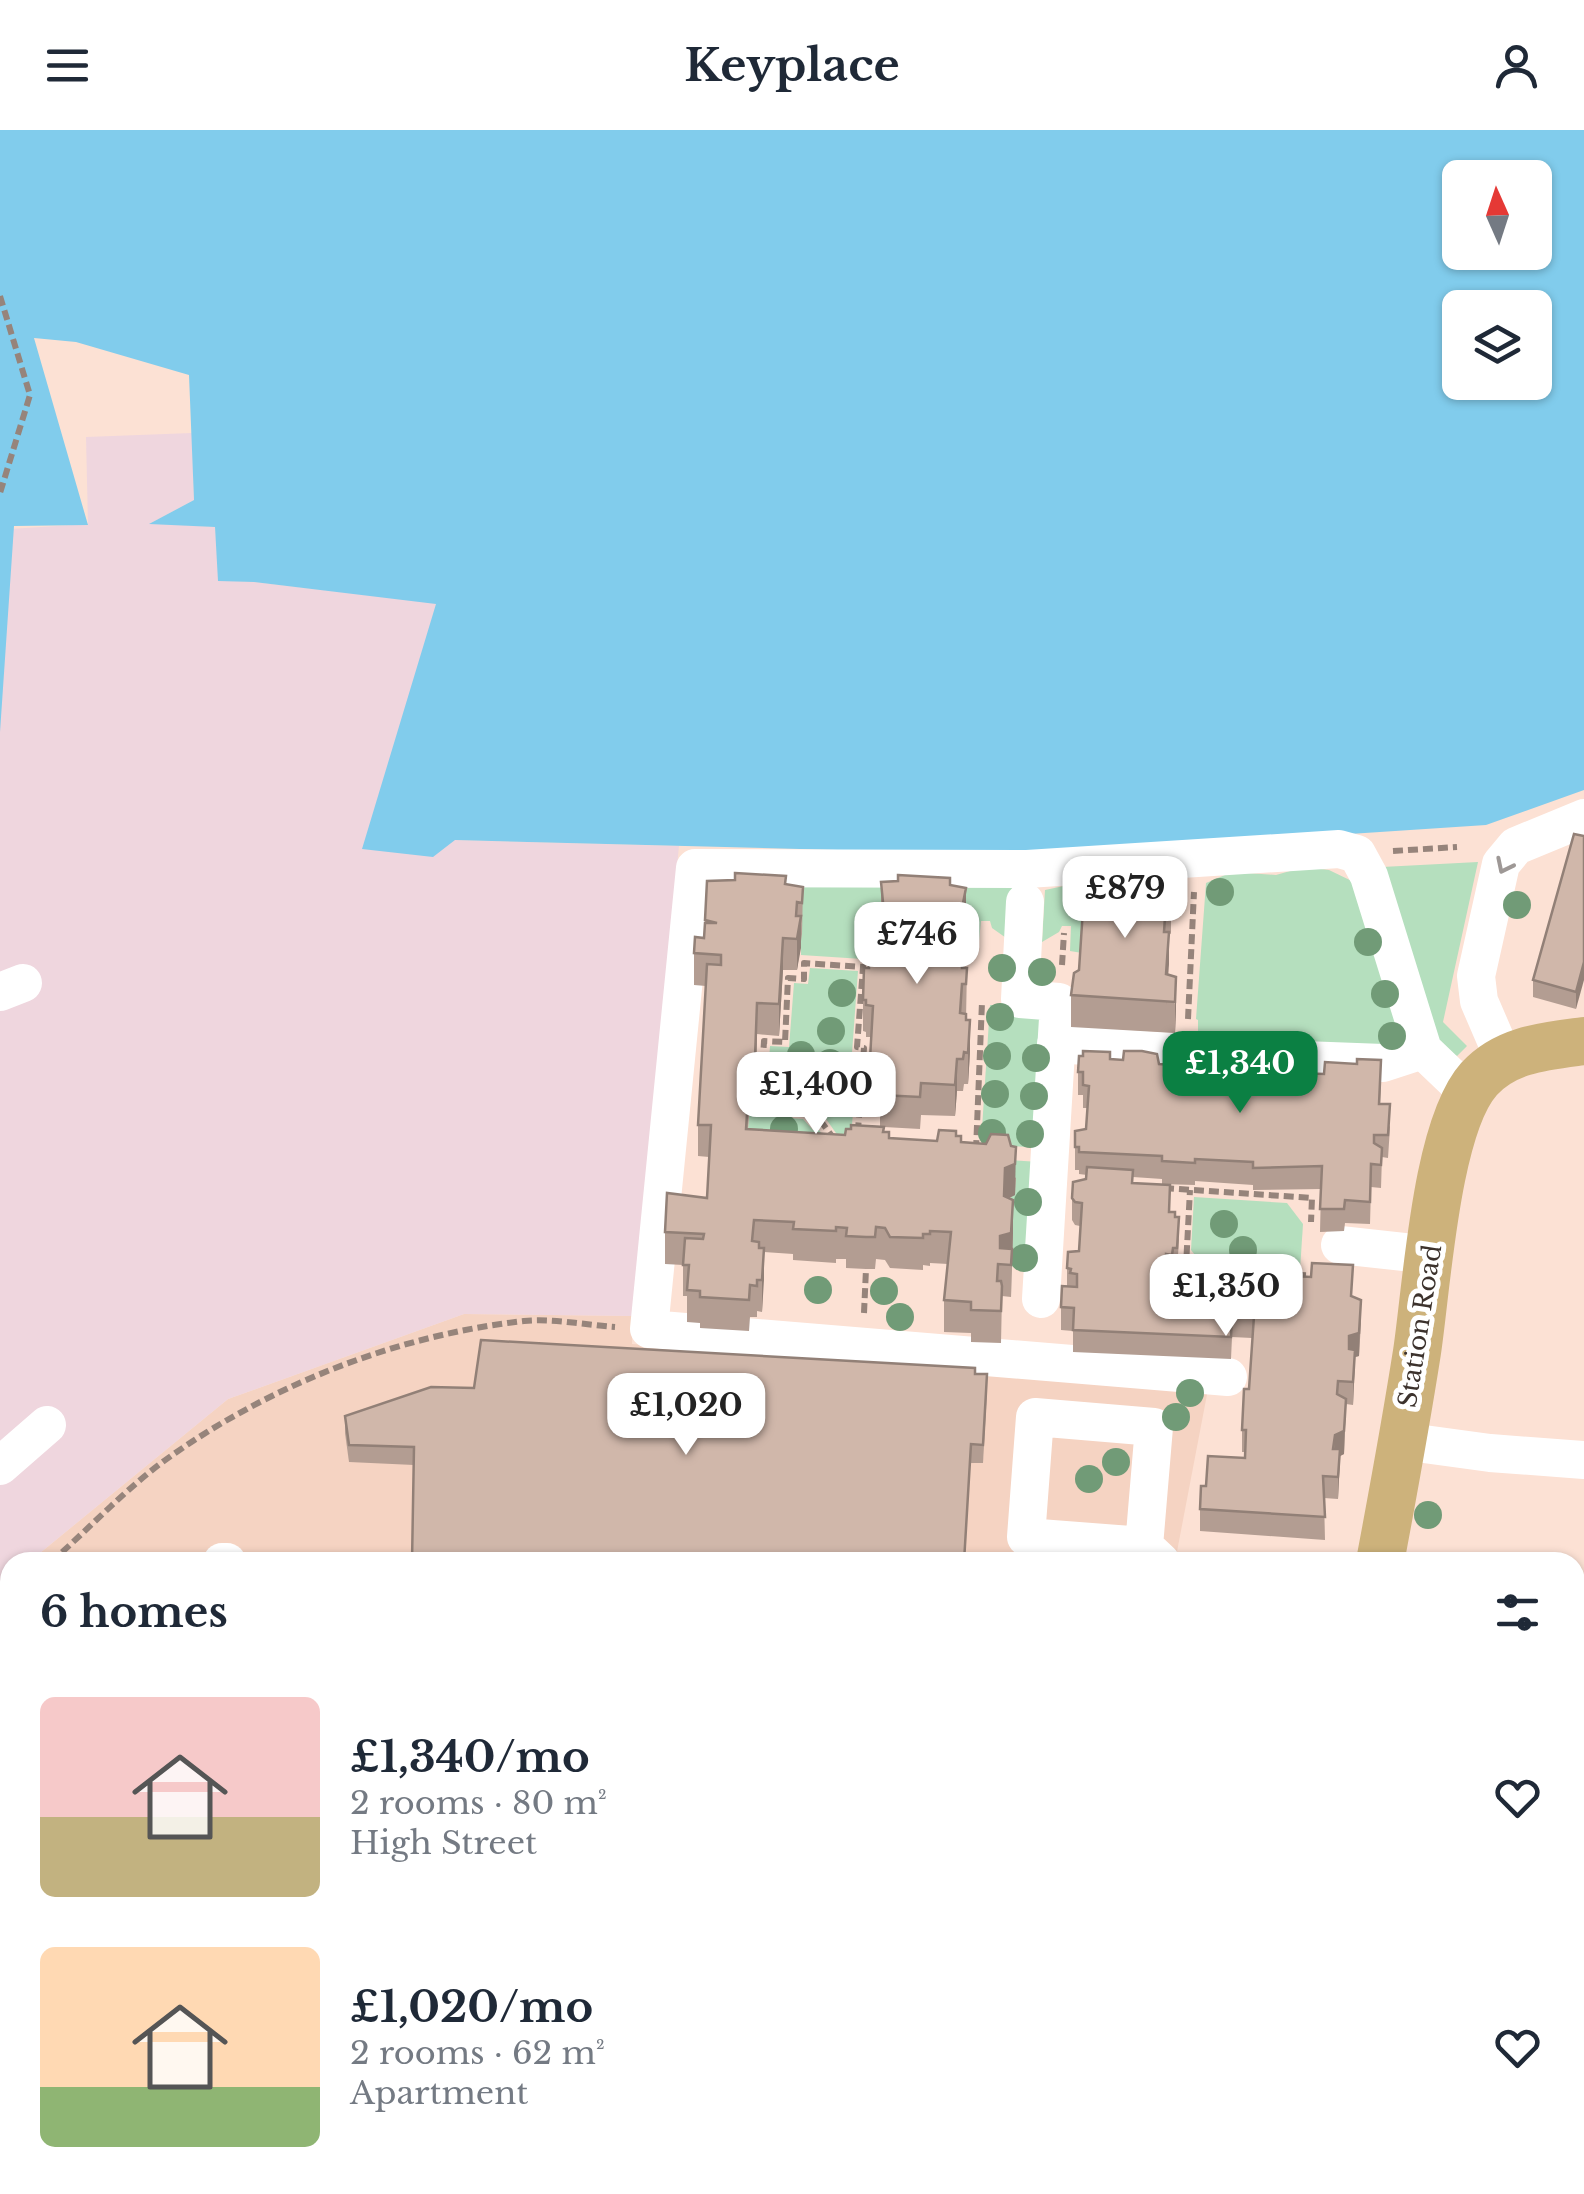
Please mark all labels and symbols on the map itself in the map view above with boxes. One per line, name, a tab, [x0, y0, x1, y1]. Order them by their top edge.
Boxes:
north arrow	[1442, 160, 1552, 270]
pin: £879	[1066, 856, 1184, 941]
one-way arrow	[1497, 856, 1517, 874]
pin: £746	[858, 902, 976, 987]
pin: £1,340	[1159, 1031, 1321, 1116]
pin: £1,400	[735, 1052, 897, 1137]
street label: Station Road	[1392, 1242, 1448, 1410]
pin: £1,350	[1145, 1254, 1307, 1339]
pin: £1,020	[605, 1373, 767, 1458]

